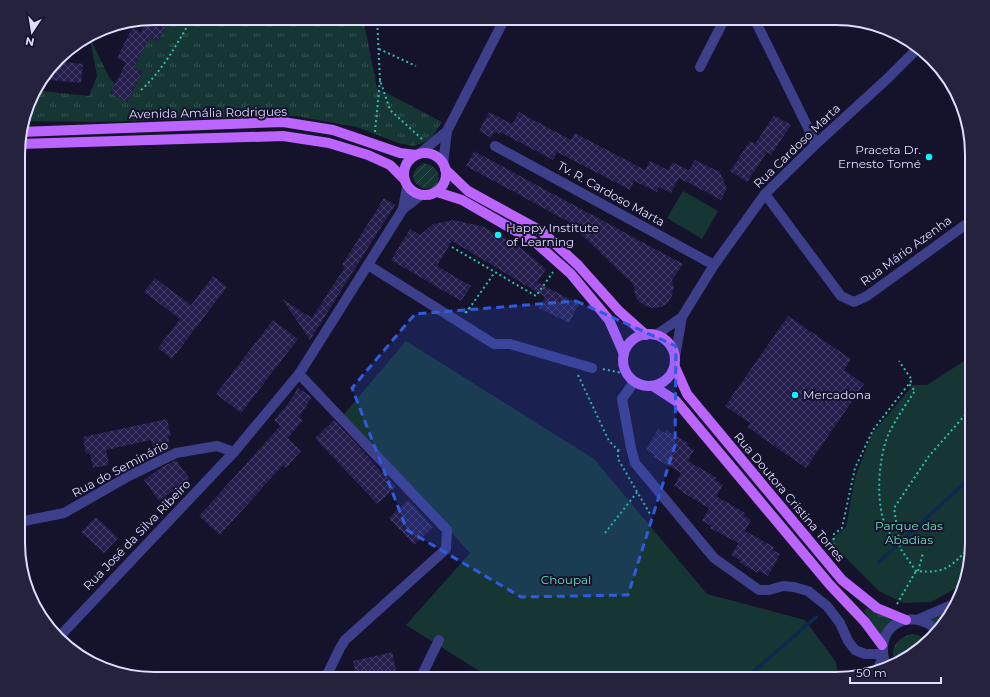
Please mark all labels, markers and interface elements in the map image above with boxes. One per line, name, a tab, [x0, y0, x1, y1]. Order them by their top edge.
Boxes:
north arrow	[12, 12, 52, 52]
text: N	[24, 34, 36, 50]
street label: Rua Cardoso Marta	[750, 100, 843, 191]
street label: Avenida Amália Rodrigues	[129, 104, 287, 121]
place label: Praceta Dr. Ernesto Tomé	[838, 142, 921, 171]
marker: Praceta Dr. Ernesto Tomé	[924, 152, 934, 162]
street label: Tv. R. Cardoso Marta	[555, 158, 667, 229]
street label: Rua Mário Azenha	[857, 212, 954, 289]
place label: Happy Institute of Learning	[506, 220, 599, 249]
marker: Happy Institute of Learning	[493, 230, 503, 240]
place label: Mercadona	[803, 387, 871, 402]
marker: Mercadona	[790, 390, 800, 400]
street label: Rua Doutora Cristina Torres	[731, 429, 848, 564]
street label: Rua do Seminário	[69, 437, 171, 500]
street label: Rua José da Silva Ribeiro	[80, 476, 193, 593]
park label: Parque das Abadias	[875, 518, 943, 547]
park label: Choupal	[541, 572, 591, 587]
scale bar	[850, 659, 941, 685]
text: 50 m	[856, 665, 887, 680]

